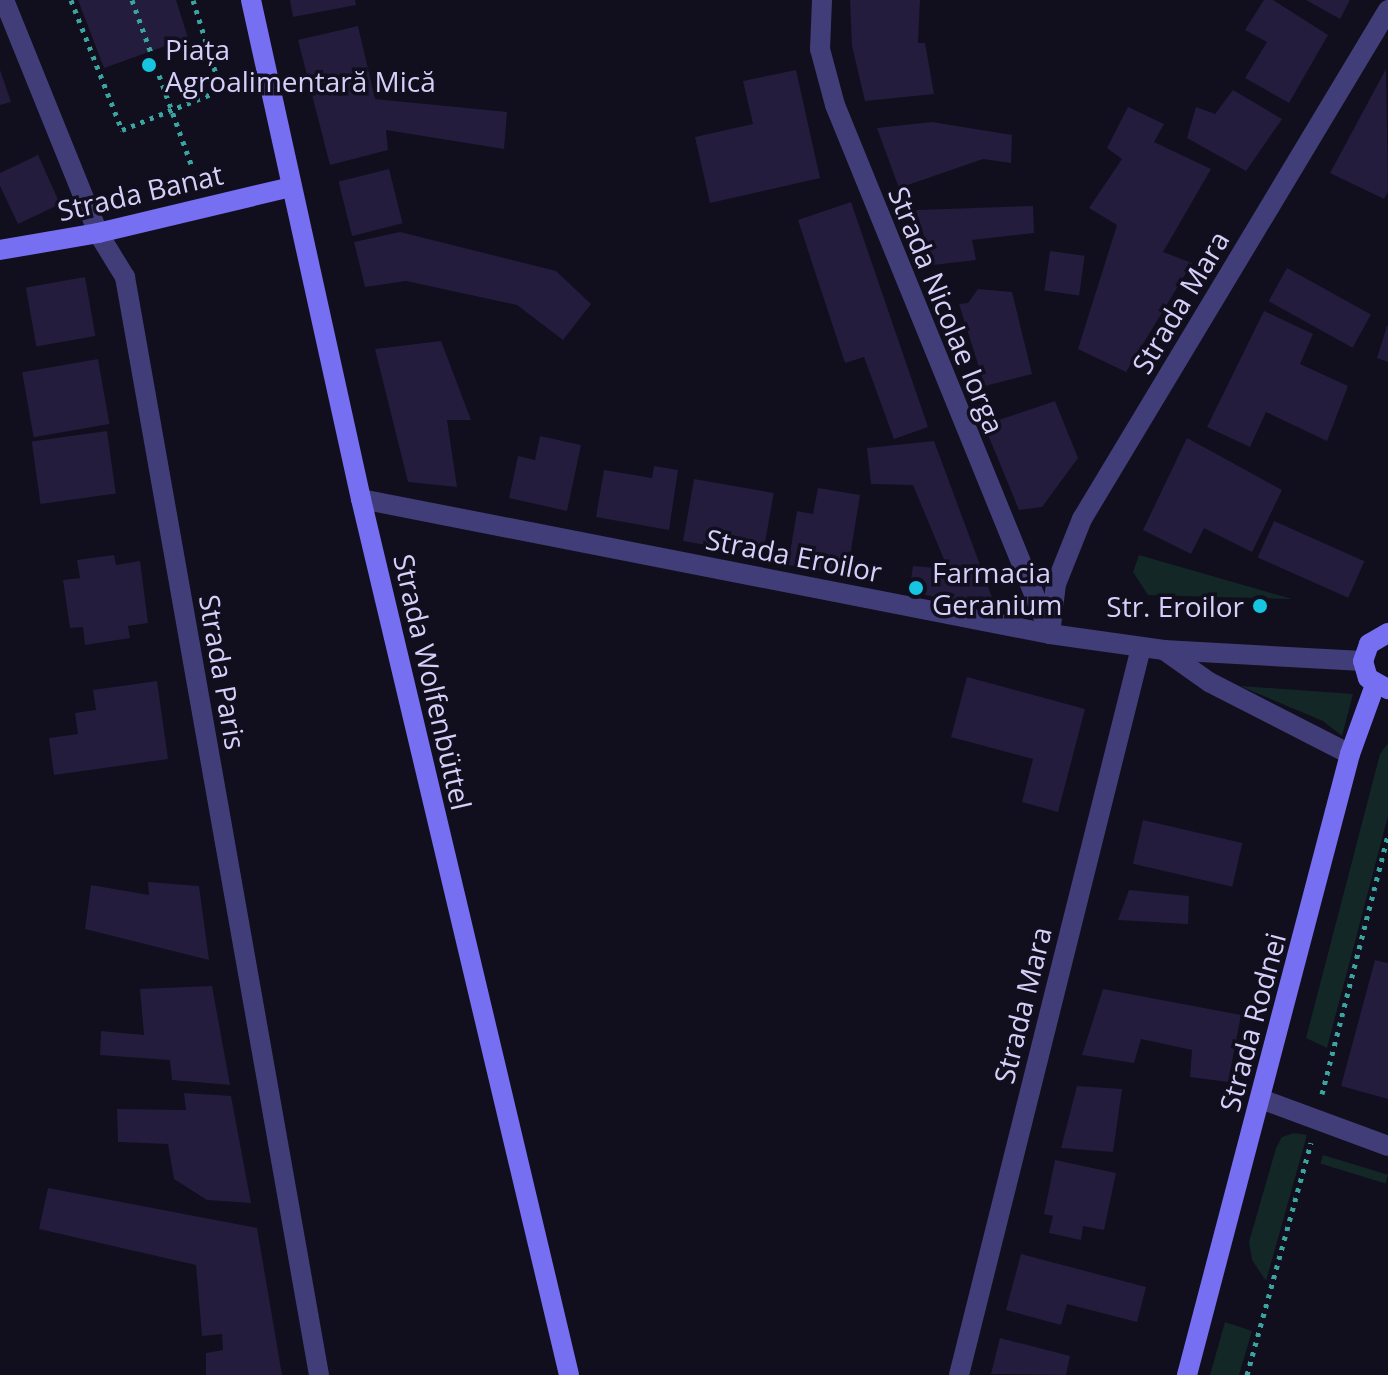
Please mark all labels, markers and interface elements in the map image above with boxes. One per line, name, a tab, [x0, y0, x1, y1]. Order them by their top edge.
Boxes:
place label: Piața Agroalimentară Mică	[165, 32, 436, 98]
marker: Piața Agroalimentară Mică	[140, 56, 158, 74]
street label: Strada Banat	[54, 157, 226, 227]
street label: Strada Nicolae Iorga	[882, 182, 1012, 438]
street label: Strada Mara	[1124, 225, 1236, 379]
street label: Strada Eroilor	[703, 521, 885, 589]
street label: Strada Wolfenbüttel	[387, 551, 479, 813]
place label: Farmacia Geranium	[932, 555, 1062, 621]
marker: Farmacia Geranium	[907, 579, 925, 597]
place label: Str. Eroilor	[1106, 589, 1244, 623]
street label: Strada Paris	[193, 592, 253, 752]
marker: Str. Eroilor	[1251, 597, 1269, 615]
street label: Strada Mara	[986, 923, 1058, 1087]
street label: Strada Rodnei	[1212, 929, 1292, 1115]

